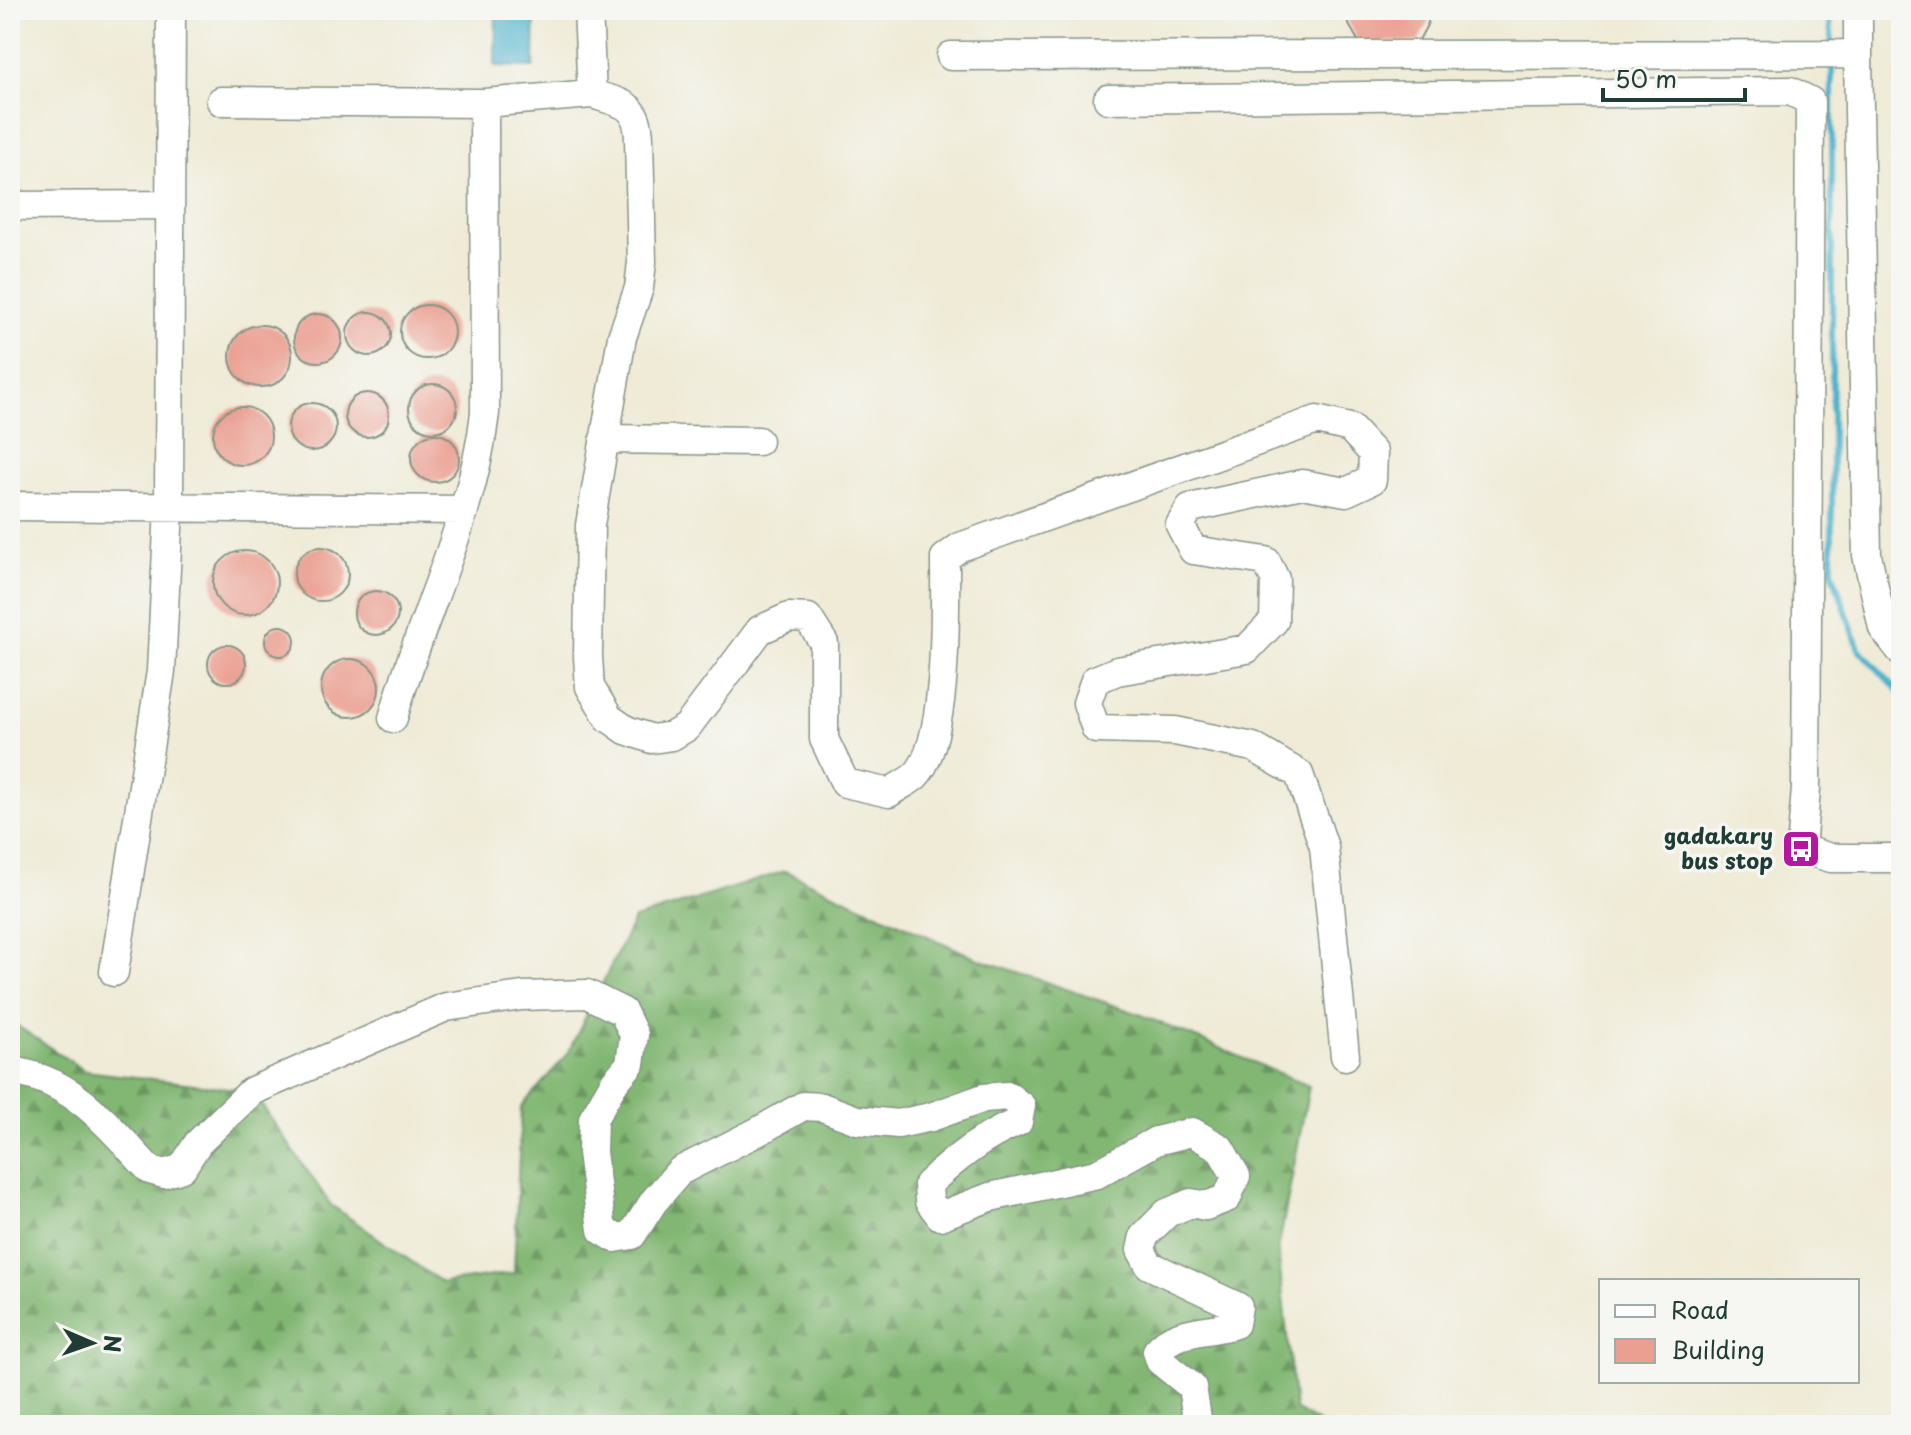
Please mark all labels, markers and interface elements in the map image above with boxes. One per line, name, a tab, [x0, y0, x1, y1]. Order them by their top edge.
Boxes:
scale bar	[1603, 52, 1745, 102]
text: 50 m	[1615, 60, 1677, 96]
place label: gadakary bus stop	[1664, 818, 1773, 876]
bus stop icon: gadakary bus stop	[1780, 828, 1822, 870]
legend	[1599, 1279, 1859, 1383]
text: Road	[1671, 1291, 1729, 1327]
north arrow	[52, 1303, 132, 1383]
text: Building	[1671, 1331, 1765, 1367]
text: N	[97, 1334, 130, 1353]

